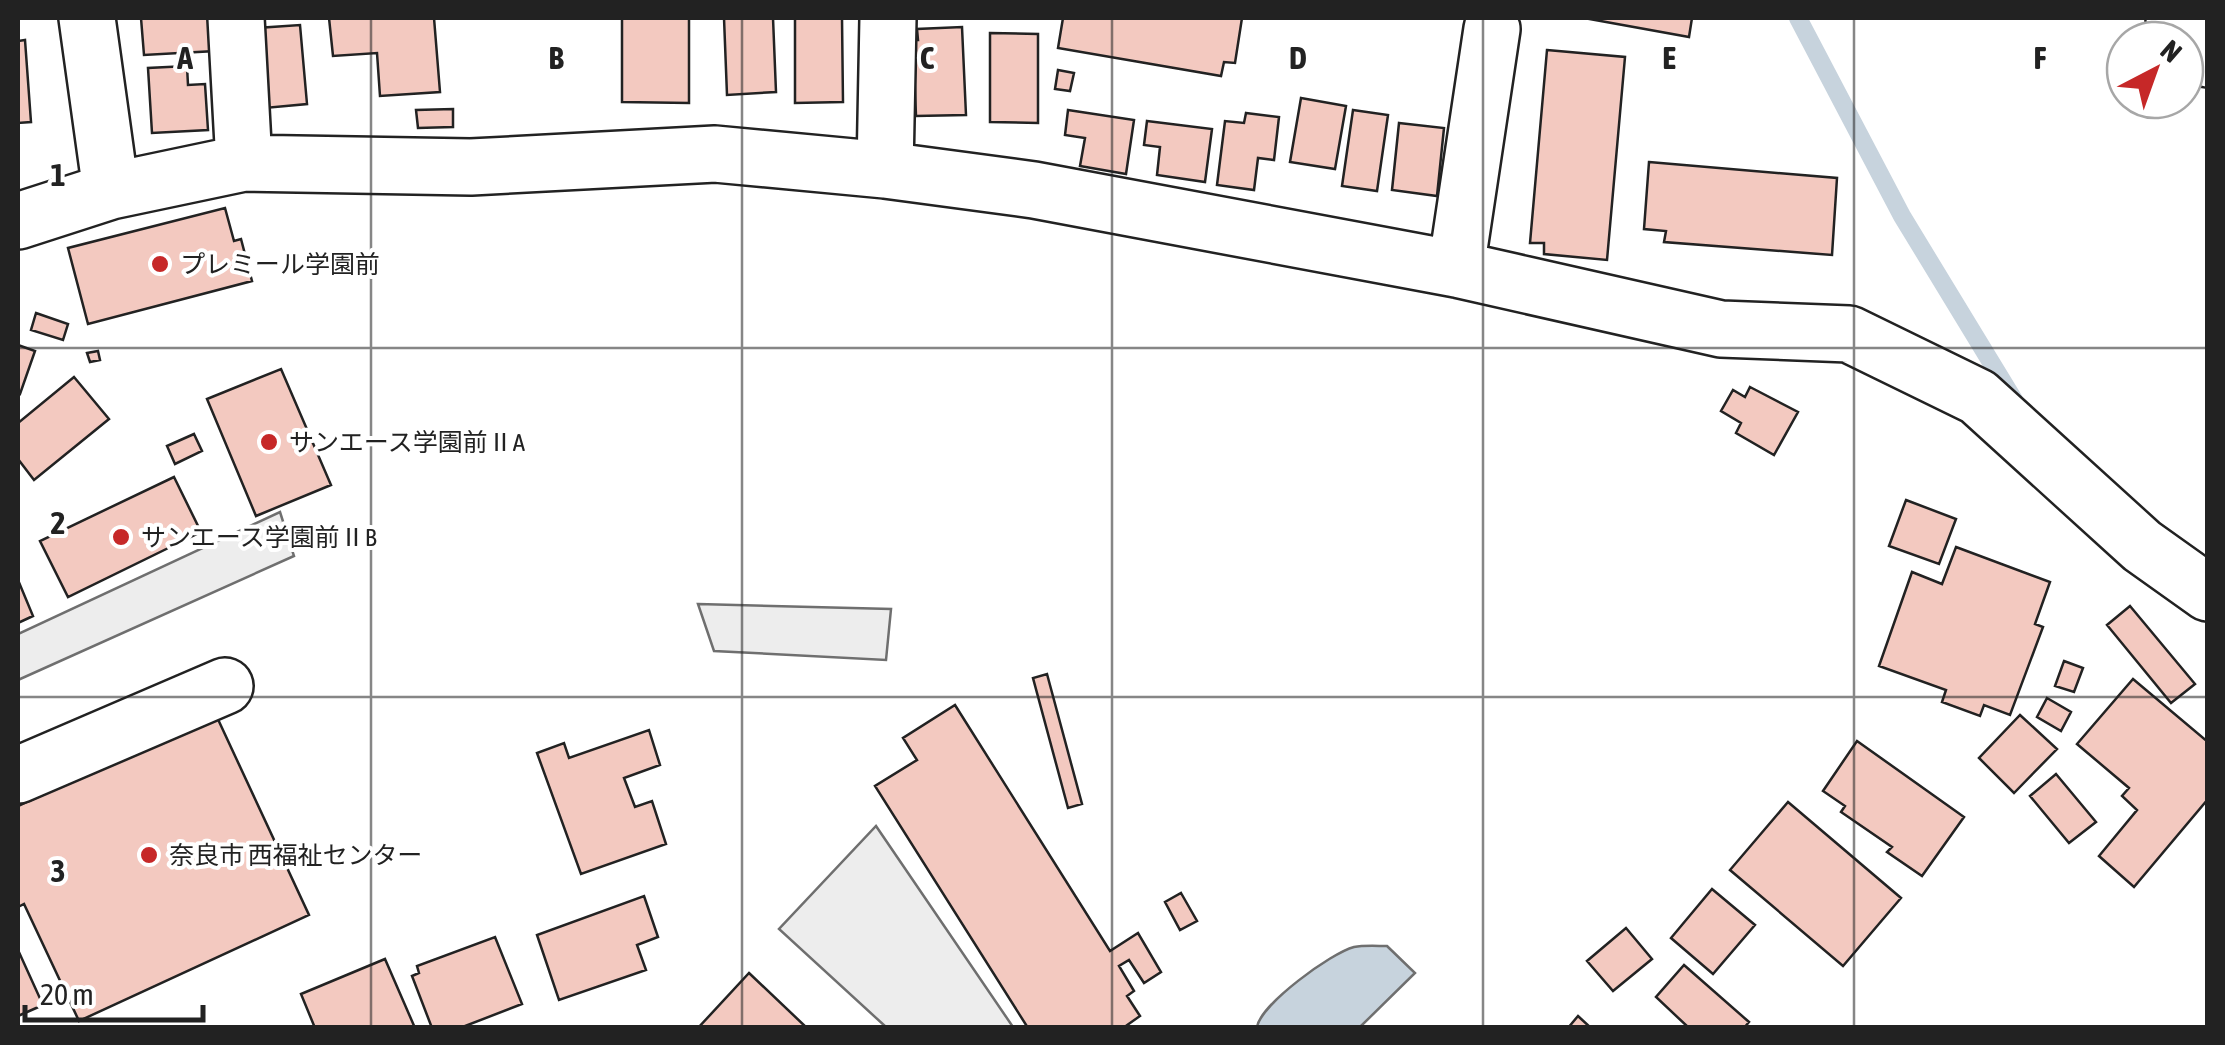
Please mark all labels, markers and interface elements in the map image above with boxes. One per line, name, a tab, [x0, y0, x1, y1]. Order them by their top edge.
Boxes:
north arrow	[2105, 20, 2205, 120]
text: N	[2155, 34, 2188, 69]
text: A	[176, 39, 193, 76]
text: B	[548, 39, 564, 76]
text: C	[920, 39, 935, 76]
text: D	[1289, 39, 1307, 76]
text: E	[1662, 39, 1676, 76]
text: F	[2034, 39, 2047, 76]
text: 1	[50, 156, 66, 193]
place label: プレミール学園前	[180, 250, 380, 278]
marker: プレミール学園前	[149, 253, 171, 275]
place label: サンエース学園前ⅡA	[289, 428, 526, 456]
marker: サンエース学園前ⅡA	[258, 431, 280, 453]
text: 2	[50, 504, 66, 541]
place label: サンエース学園前ⅡB	[141, 523, 377, 551]
marker: サンエース学園前ⅡB	[110, 526, 132, 548]
place label: 奈良市 西福祉センター	[169, 841, 422, 869]
marker: 奈良市 西福祉センター	[138, 844, 160, 866]
text: 3	[50, 852, 66, 889]
scale bar	[25, 960, 202, 1022]
text: 20 m	[40, 977, 94, 1011]

